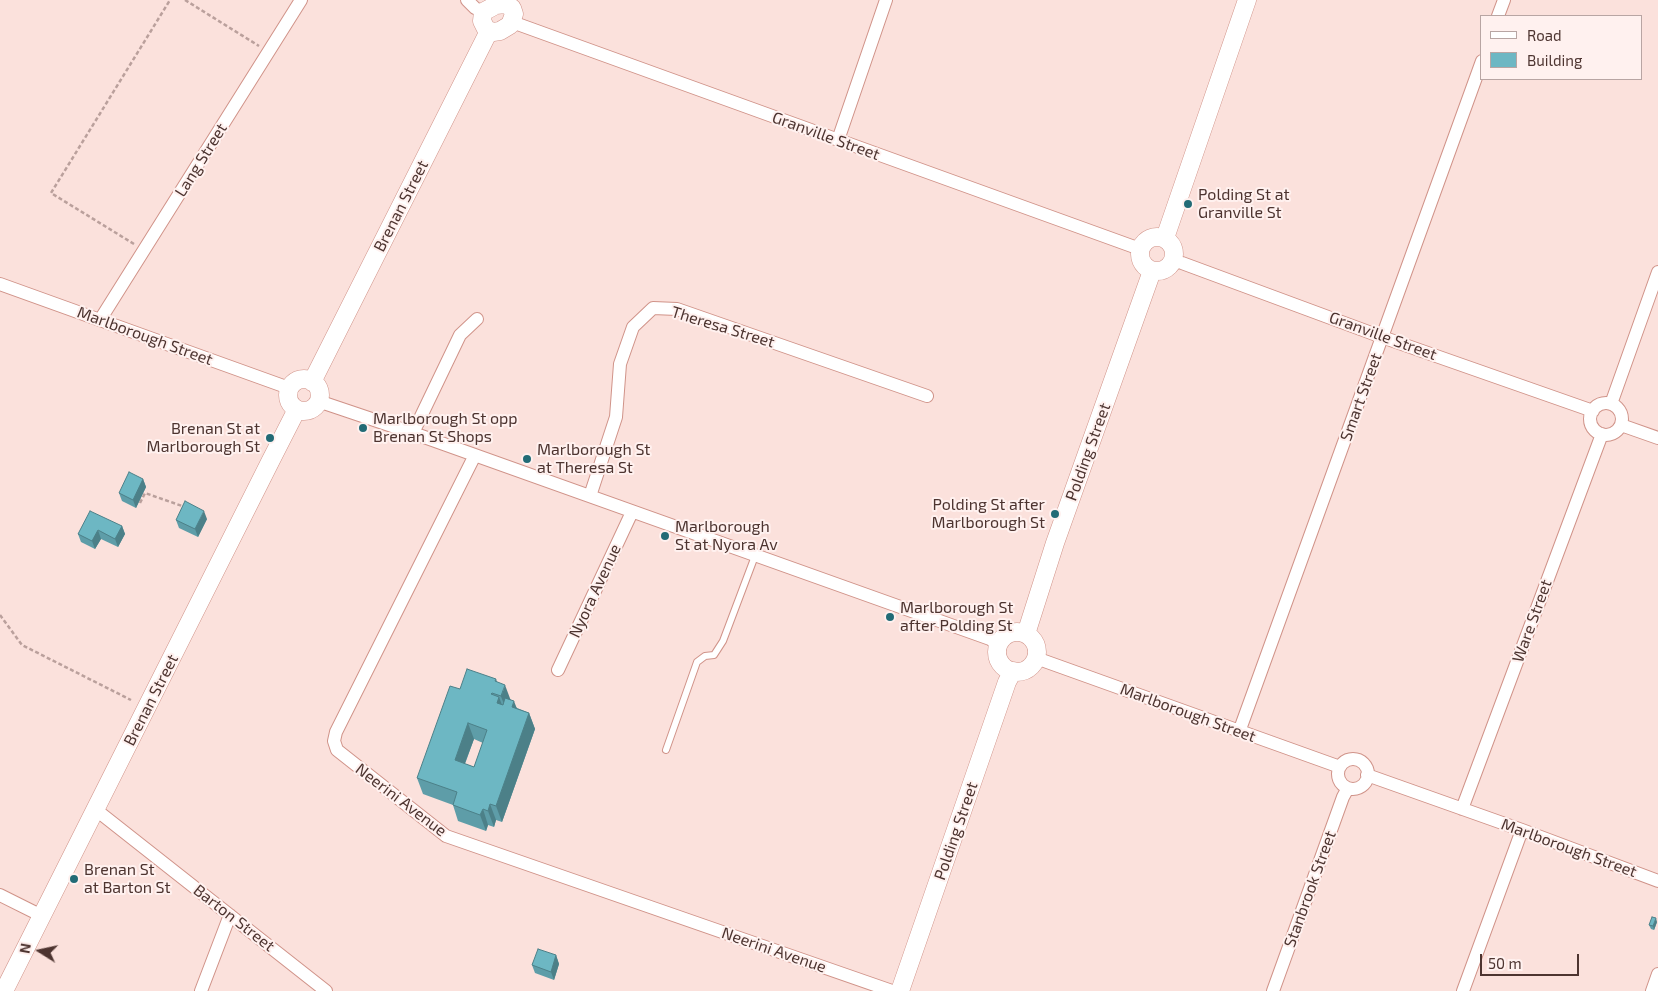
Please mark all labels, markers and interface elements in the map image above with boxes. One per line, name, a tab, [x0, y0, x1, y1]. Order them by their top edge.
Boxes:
legend	[1480, 15, 1643, 80]
text: Road	[1527, 26, 1562, 44]
text: Building	[1527, 51, 1582, 69]
street label: Granville Street	[770, 108, 882, 164]
street label: Lang Street	[171, 120, 231, 200]
street label: Brenan Street	[370, 157, 432, 255]
place label: Polding St at Granville St	[1198, 185, 1290, 223]
marker: Polding St at Granville St	[1182, 198, 1194, 210]
street label: Theresa Street	[669, 302, 777, 352]
street label: Marlborough Street	[75, 303, 215, 369]
street label: Granville Street	[1327, 308, 1439, 364]
street label: Smart Street	[1336, 350, 1386, 444]
street label: Polding Street	[1061, 401, 1115, 503]
place label: Marlborough St opp Brenan St Shops	[373, 409, 518, 447]
place label: Brenan St at Marlborough St	[147, 419, 260, 457]
marker: Marlborough St opp Brenan St Shops	[357, 422, 369, 434]
marker: Brenan St at Marlborough St	[264, 432, 276, 444]
place label: Marlborough St at Theresa St	[537, 440, 650, 478]
marker: Marlborough St at Theresa St	[521, 453, 533, 465]
place label: Polding St after Marlborough St	[932, 495, 1045, 533]
marker: Polding St after Marlborough St	[1049, 508, 1061, 520]
place label: Marlborough St at Nyora Av	[675, 517, 778, 555]
marker: Marlborough St at Nyora Av	[659, 530, 671, 542]
street label: Nyora Avenue	[565, 541, 625, 641]
street label: Ware Street	[1508, 577, 1556, 665]
place label: Marlborough St after Polding St	[900, 598, 1013, 636]
marker: Marlborough St after Polding St	[884, 611, 896, 623]
street label: Brenan Street	[120, 651, 182, 749]
street label: Marlborough Street	[1118, 680, 1258, 746]
street label: Neerini Avenue	[352, 759, 450, 841]
street label: Polding Street	[930, 779, 982, 883]
street label: Marlborough Street	[1499, 815, 1639, 881]
street label: Stanbrook Street	[1280, 828, 1340, 950]
place label: Brenan St at Barton St	[84, 860, 171, 898]
marker: Brenan St at Barton St	[68, 873, 80, 885]
street label: Barton Street	[190, 880, 278, 956]
street label: Neerini Avenue	[719, 923, 829, 977]
north arrow	[15, 926, 65, 976]
text: N	[15, 942, 34, 955]
scale bar	[1483, 944, 1582, 976]
text: 50 m	[1488, 954, 1522, 972]

